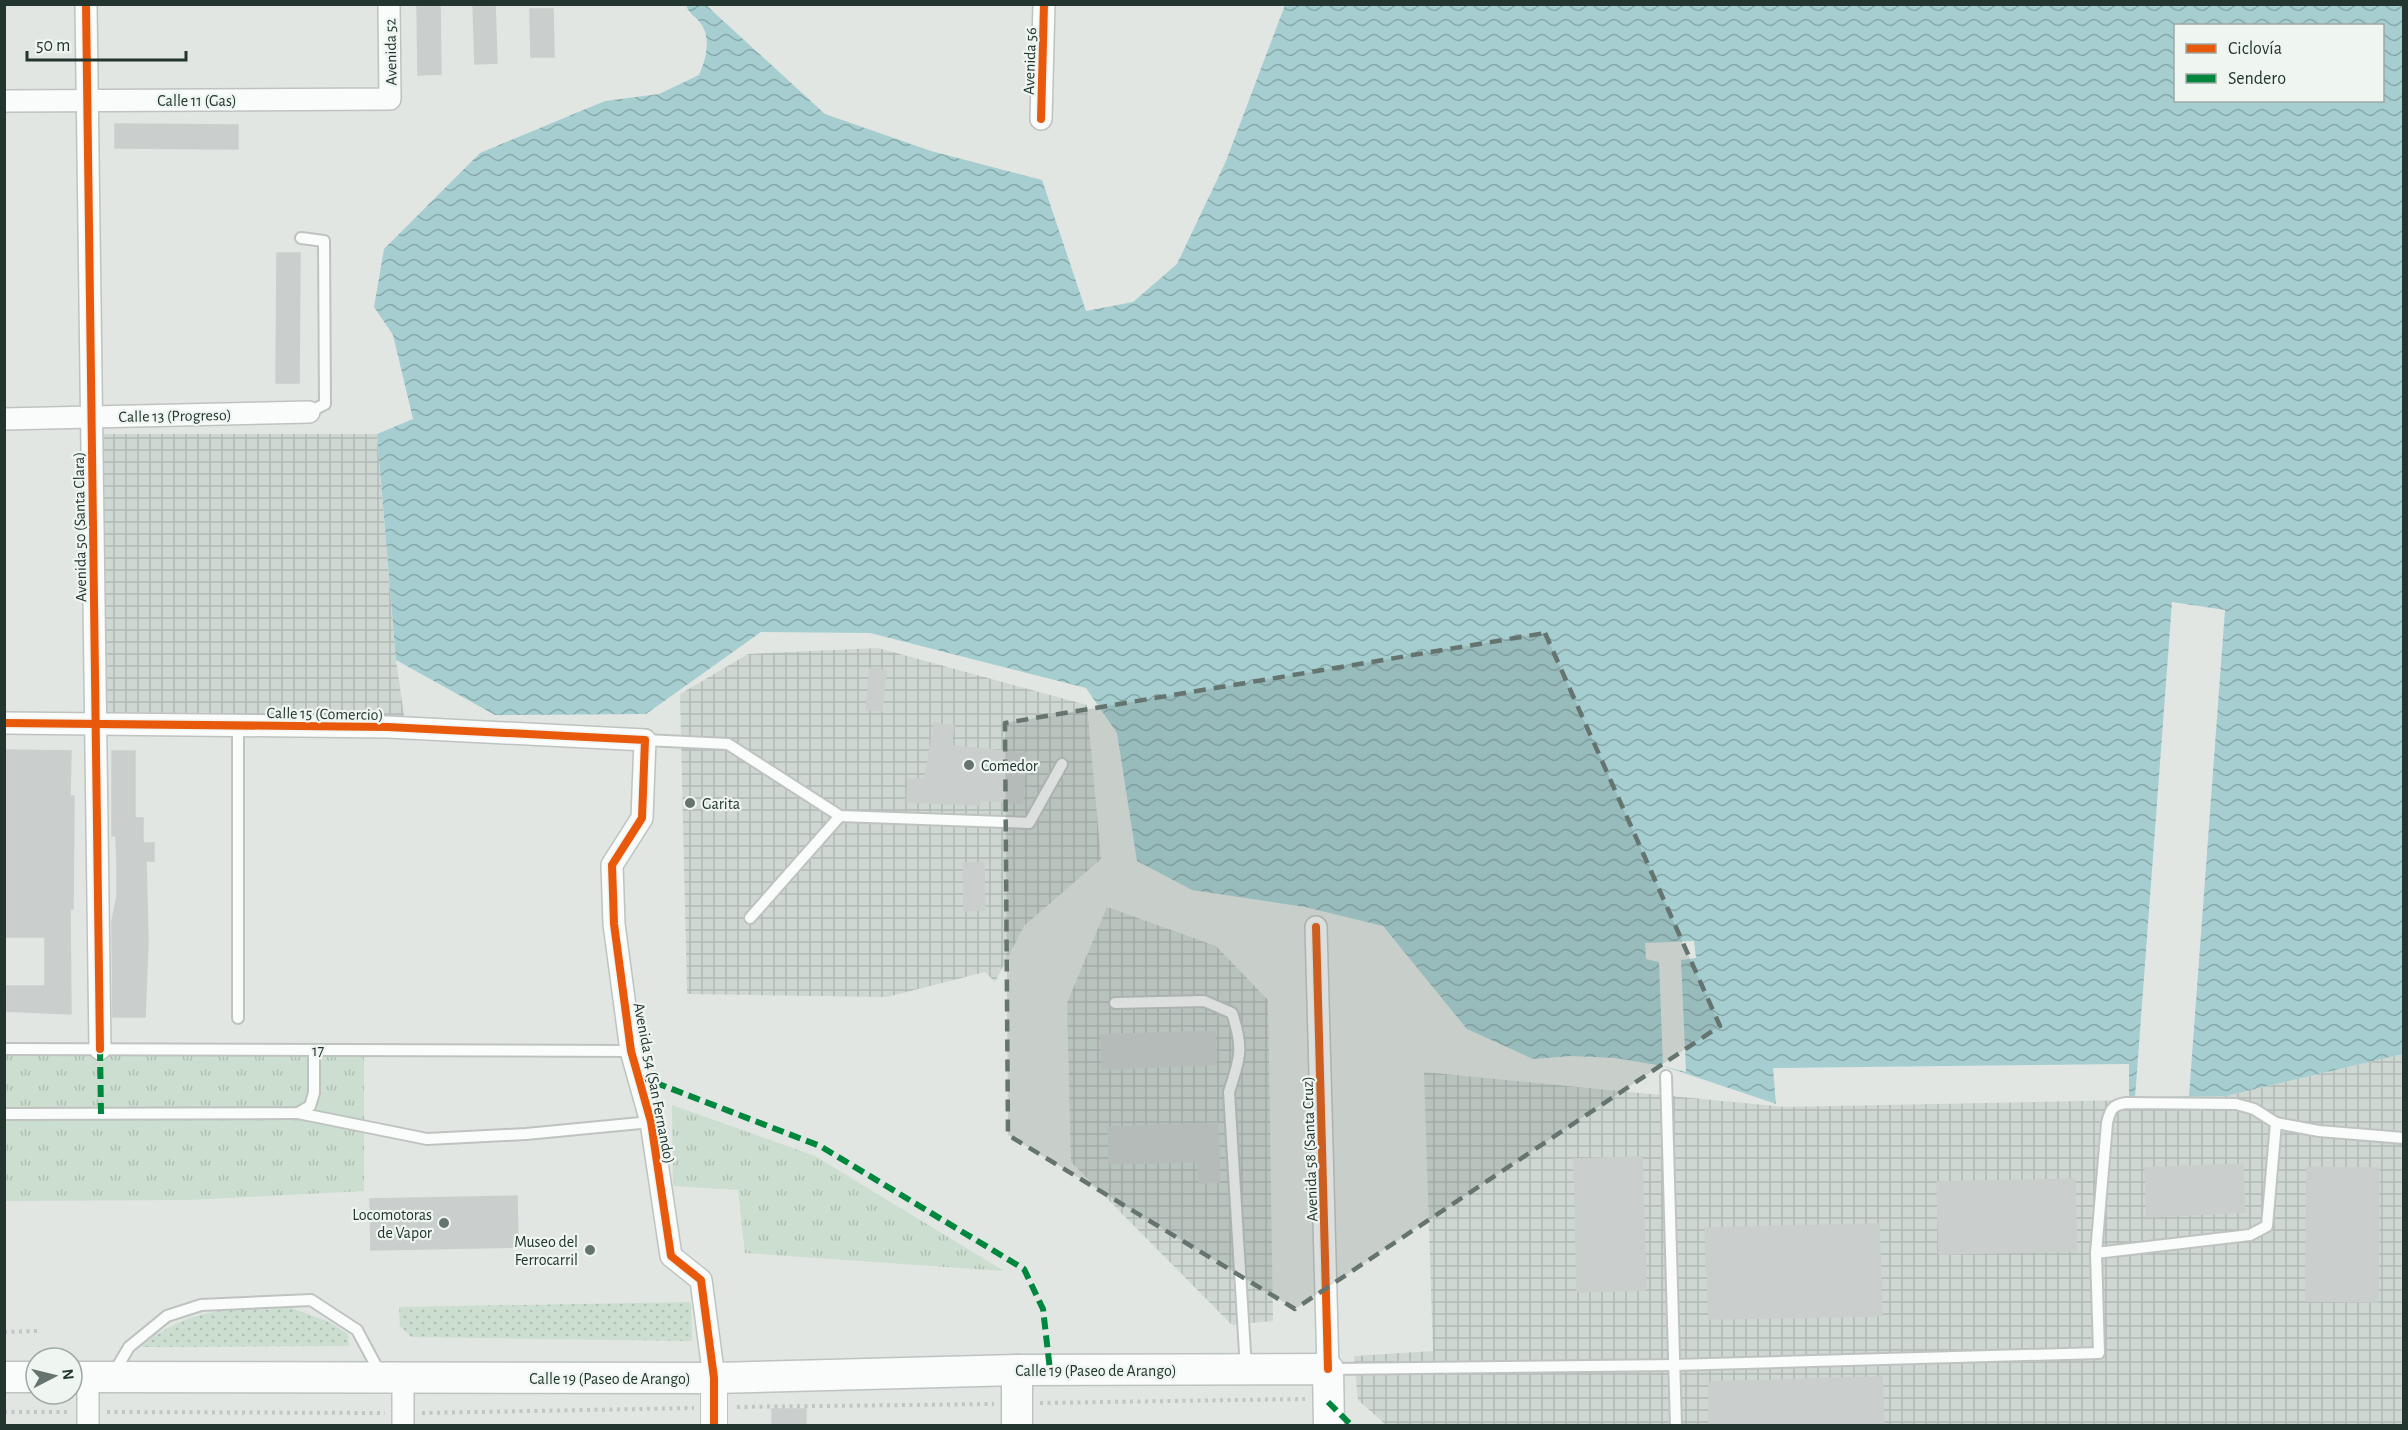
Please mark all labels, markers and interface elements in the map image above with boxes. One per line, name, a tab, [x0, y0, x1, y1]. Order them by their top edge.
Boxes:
street label: Avenida 52	[382, 18, 400, 86]
scale bar	[27, 24, 186, 62]
legend	[2174, 24, 2384, 102]
street label: Avenida 56	[1021, 27, 1039, 95]
text: 50 m	[36, 37, 70, 55]
text: Ciclovía	[2228, 40, 2282, 58]
text: Sendero	[2228, 70, 2286, 88]
street label: Calle 11 (Gas)	[157, 93, 237, 109]
street label: Calle 13 (Progreso)	[118, 407, 232, 425]
street label: Avenida 50 (Santa Clara)	[71, 452, 89, 602]
street label: Calle 15 (Comercio)	[266, 705, 384, 723]
marker: Comedor	[962, 758, 976, 772]
place label: Comedor	[981, 758, 1039, 774]
marker: Garita	[683, 796, 697, 810]
place label: Garita	[702, 796, 740, 812]
street label: Avenida 54 (San Fernando)	[631, 1001, 678, 1165]
street label: 17	[312, 1043, 324, 1059]
street label: Avenida 58 (Santa Cruz)	[1299, 1076, 1321, 1222]
place label: Locomotoras de Vapor	[352, 1207, 433, 1241]
marker: Locomotoras de Vapor	[437, 1216, 451, 1230]
place label: Museo del Ferrocarril	[514, 1234, 578, 1268]
marker: Museo del Ferrocarril	[583, 1243, 597, 1257]
north arrow	[24, 1346, 84, 1406]
street label: Calle 19 (Paseo de Arango)	[1015, 1363, 1177, 1379]
text: N	[59, 1368, 77, 1381]
street label: Calle 19 (Paseo de Arango)	[529, 1371, 691, 1387]

